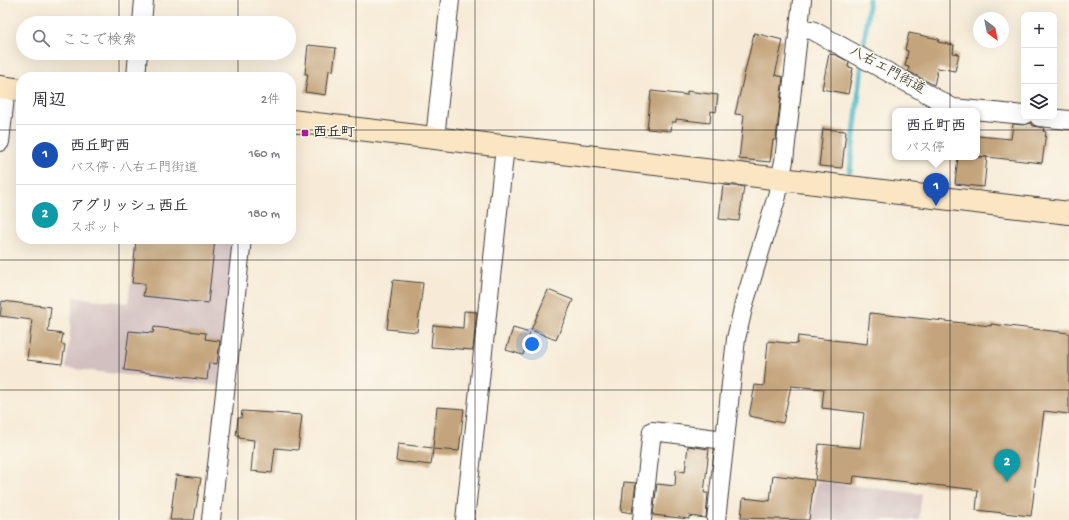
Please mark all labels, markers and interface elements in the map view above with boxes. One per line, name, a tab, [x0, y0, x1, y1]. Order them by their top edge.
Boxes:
north arrow	[973, 12, 1009, 48]
map controls	[1021, 12, 1057, 120]
button: +	[1021, 12, 1057, 48]
search box	[16, 16, 296, 60]
icon: search	[30, 27, 52, 49]
text: ここで検索	[62, 32, 137, 50]
street label: 八右エ門街道	[846, 43, 928, 99]
button: −	[1021, 48, 1057, 84]
button: layers	[1021, 84, 1057, 120]
text: 周辺	[32, 92, 66, 112]
text: 2件	[261, 93, 280, 108]
popup	[892, 108, 980, 160]
text: 西丘町西	[906, 118, 966, 136]
place label: 西丘町	[313, 125, 355, 142]
marker: 西丘町	[300, 128, 310, 138]
text: 西丘町西	[70, 138, 130, 156]
text: バス停	[906, 141, 945, 156]
text: 1	[42, 147, 48, 162]
text: 160 m	[248, 147, 280, 162]
text: バス停 · 八右エ門街道	[70, 161, 197, 176]
pin: 1	[923, 173, 949, 206]
text: アグリッシュ西丘	[70, 198, 188, 216]
text: 2	[42, 207, 48, 222]
text: 180 m	[248, 207, 280, 222]
text: スポット	[70, 221, 122, 236]
your location	[522, 334, 542, 354]
pin: 2	[994, 449, 1020, 482]

